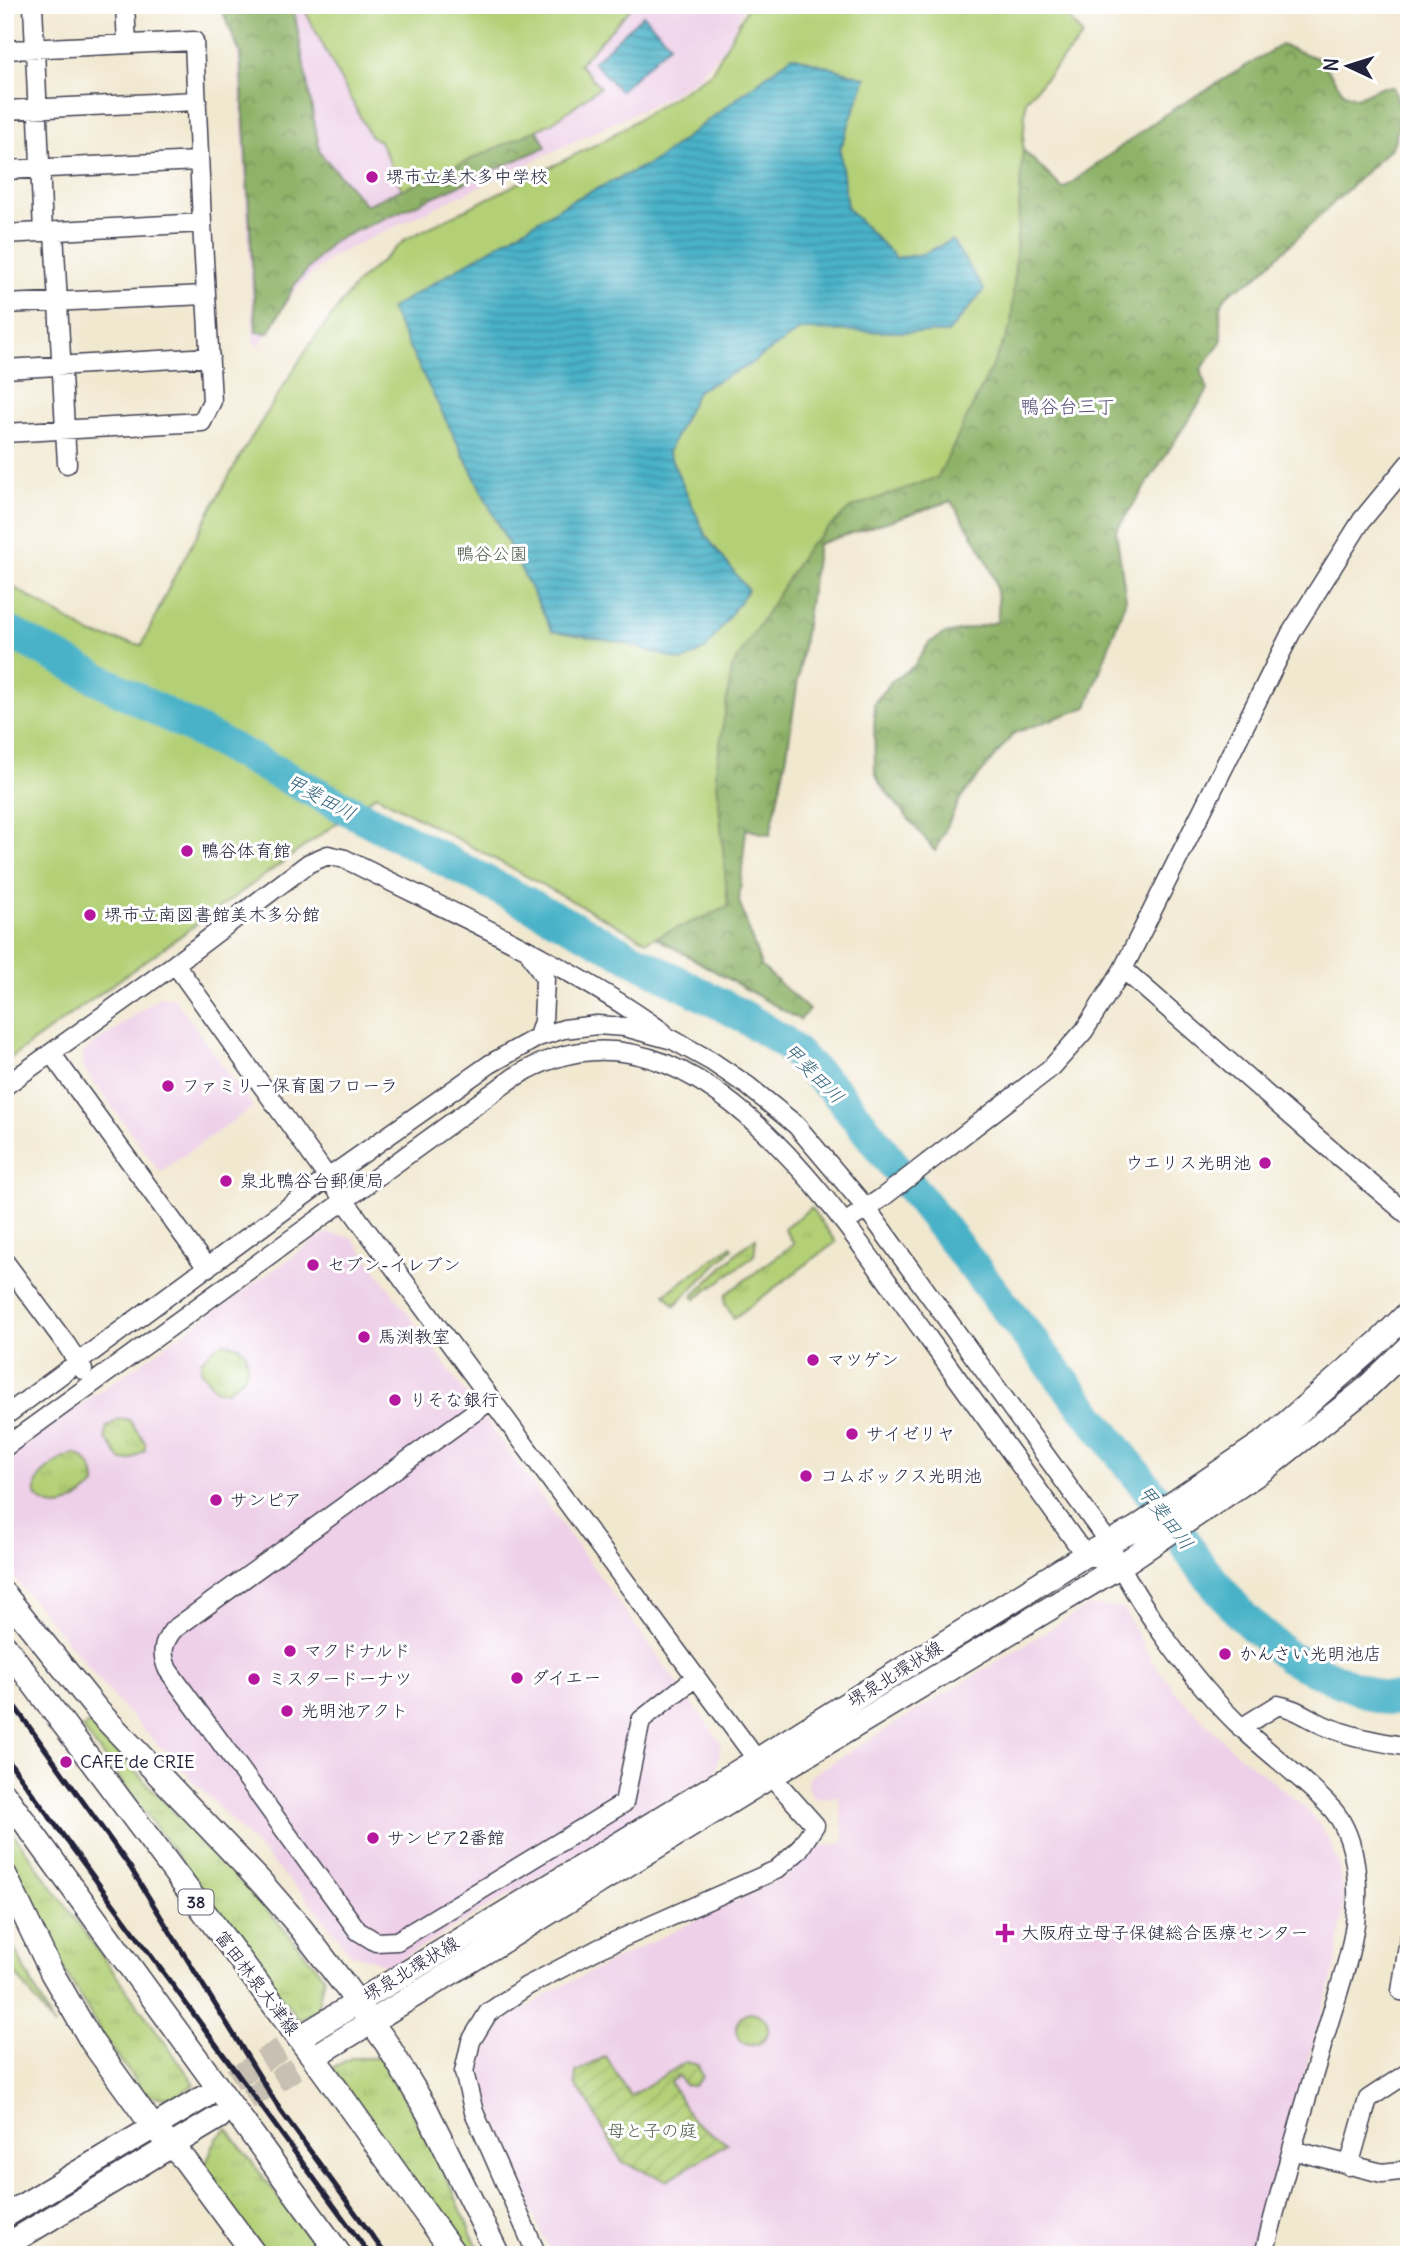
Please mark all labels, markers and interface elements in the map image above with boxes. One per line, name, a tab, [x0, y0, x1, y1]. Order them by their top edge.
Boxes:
north arrow	[1312, 32, 1382, 102]
text: N	[1319, 57, 1343, 72]
place label: 堺市立美木多中学校	[386, 165, 548, 188]
marker: 堺市立美木多中学校	[364, 169, 380, 185]
district label: 鴨谷台三丁	[1020, 394, 1116, 418]
park label: 鴨谷公園	[456, 542, 528, 565]
water label: 甲斐田川	[282, 769, 360, 825]
place label: 鴨谷体育館	[201, 839, 291, 862]
marker: 鴨谷体育館	[179, 843, 195, 859]
place label: 堺市立南図書館美木多分館	[104, 903, 320, 926]
marker: 堺市立南図書館美木多分館	[82, 907, 98, 923]
water label: 甲斐田川	[779, 1038, 849, 1108]
place label: ファミリー保育園フローラ	[182, 1074, 398, 1097]
marker: ファミリー保育園フローラ	[160, 1078, 176, 1094]
place label: ウエリス光明池	[1125, 1151, 1251, 1174]
marker: ウエリス光明池	[1257, 1155, 1273, 1171]
place label: 泉北鴨谷台郵便局	[240, 1169, 384, 1192]
marker: 泉北鴨谷台郵便局	[218, 1173, 234, 1189]
place label: セブン-イレブン	[327, 1253, 461, 1276]
marker: セブン-イレブン	[305, 1257, 321, 1273]
place label: 馬渕教室	[378, 1325, 450, 1348]
marker: 馬渕教室	[356, 1329, 372, 1345]
place label: マツゲン	[827, 1348, 899, 1371]
marker: マツゲン	[805, 1352, 821, 1368]
place label: りそな銀行	[409, 1388, 499, 1411]
marker: りそな銀行	[387, 1392, 403, 1408]
place label: サイゼリヤ	[866, 1422, 955, 1445]
marker: サイゼリヤ	[844, 1426, 860, 1442]
place label: コムボックス光明池	[820, 1464, 982, 1487]
marker: コムボックス光明池	[798, 1468, 814, 1484]
water label: 甲斐田川	[1133, 1480, 1199, 1554]
place label: サンピア	[230, 1488, 302, 1511]
marker: サンピア	[208, 1492, 224, 1508]
street label: 堺泉北環状線	[843, 1635, 947, 1712]
place label: マクドナルド	[304, 1639, 411, 1662]
place label: かんさい光明池店	[1239, 1642, 1382, 1665]
marker: マクドナルド	[282, 1643, 298, 1659]
marker: かんさい光明池店	[1217, 1646, 1233, 1662]
place label: ダイエー	[531, 1666, 601, 1689]
place label: ミスタードーナツ	[268, 1667, 412, 1690]
marker: ダイエー	[509, 1670, 525, 1686]
marker: ミスタードーナツ	[246, 1671, 262, 1687]
place label: 光明池アクト	[301, 1699, 408, 1722]
marker: 光明池アクト	[279, 1703, 295, 1719]
place label: CAFE de CRIE	[80, 1750, 195, 1773]
marker: CAFE de CRIE	[58, 1754, 74, 1770]
place label: サンピア2番館	[387, 1826, 505, 1849]
marker: サンピア2番館	[365, 1830, 381, 1846]
road number: 38	[178, 1890, 214, 1914]
place label: 大阪府立母子保健総合医療センター	[1021, 1921, 1308, 1944]
marker: 大阪府立母子保健総合医療センター	[995, 1923, 1015, 1943]
street label: 富田林泉大津線	[210, 1925, 304, 2040]
street label: 堺泉北環状線	[359, 1931, 463, 2006]
park label: 母と子の庭	[607, 2119, 697, 2142]

